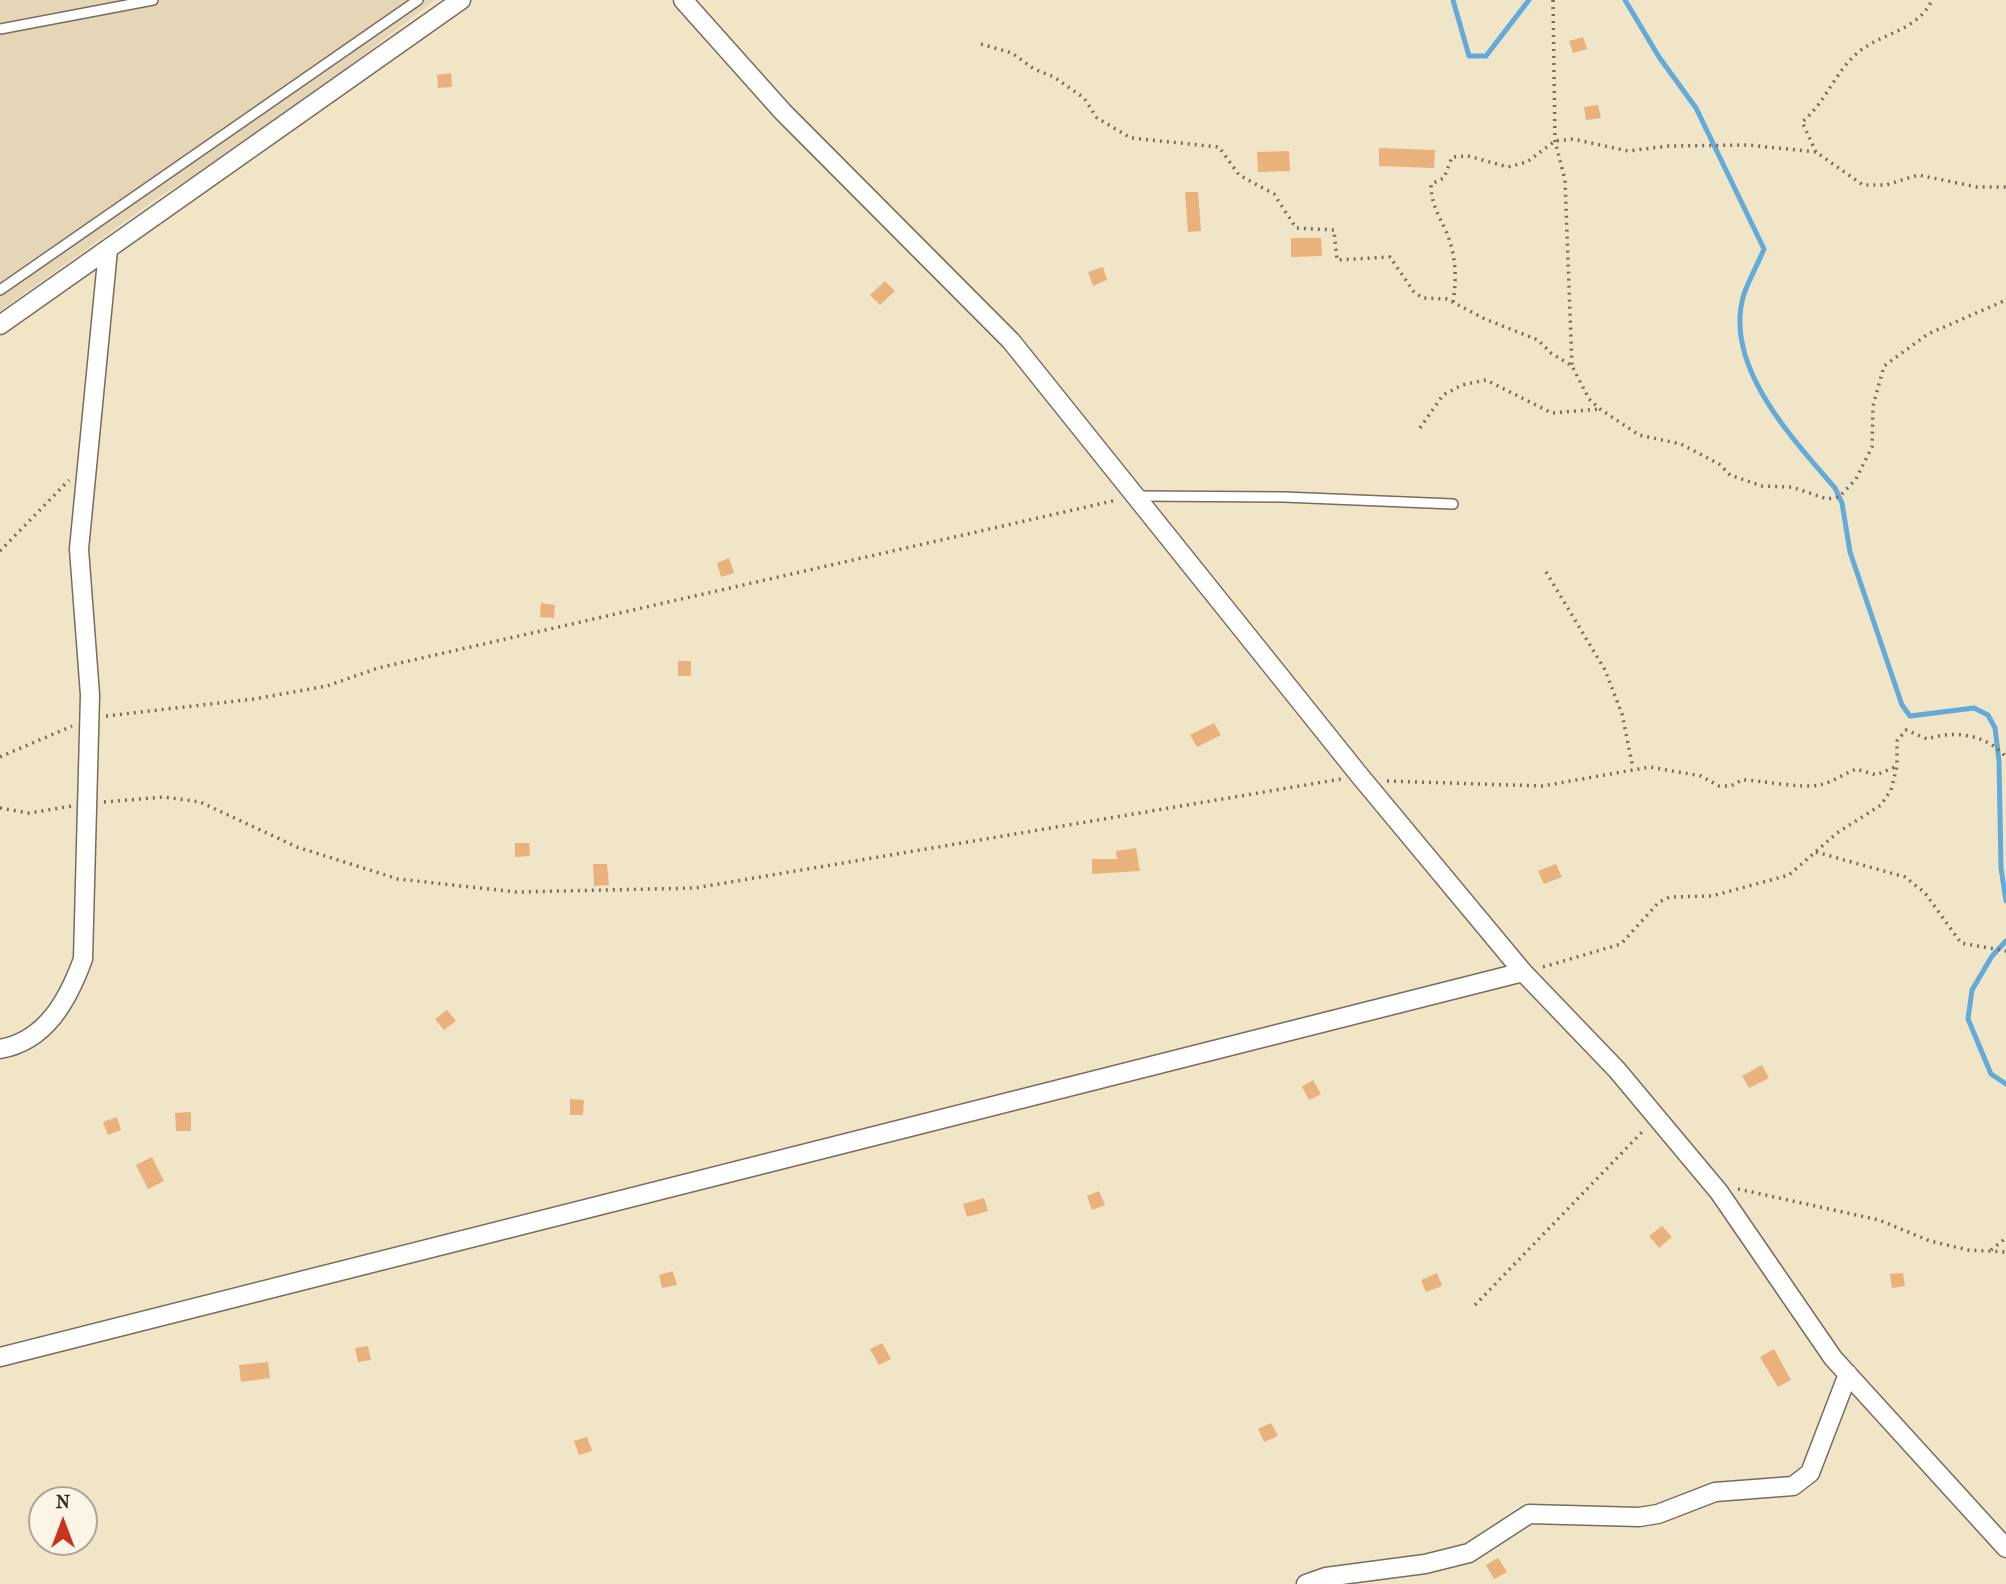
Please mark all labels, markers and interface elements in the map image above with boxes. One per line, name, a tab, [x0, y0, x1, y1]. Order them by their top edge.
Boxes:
north arrow	[28, 1486, 98, 1556]
text: N	[56, 1491, 70, 1513]

